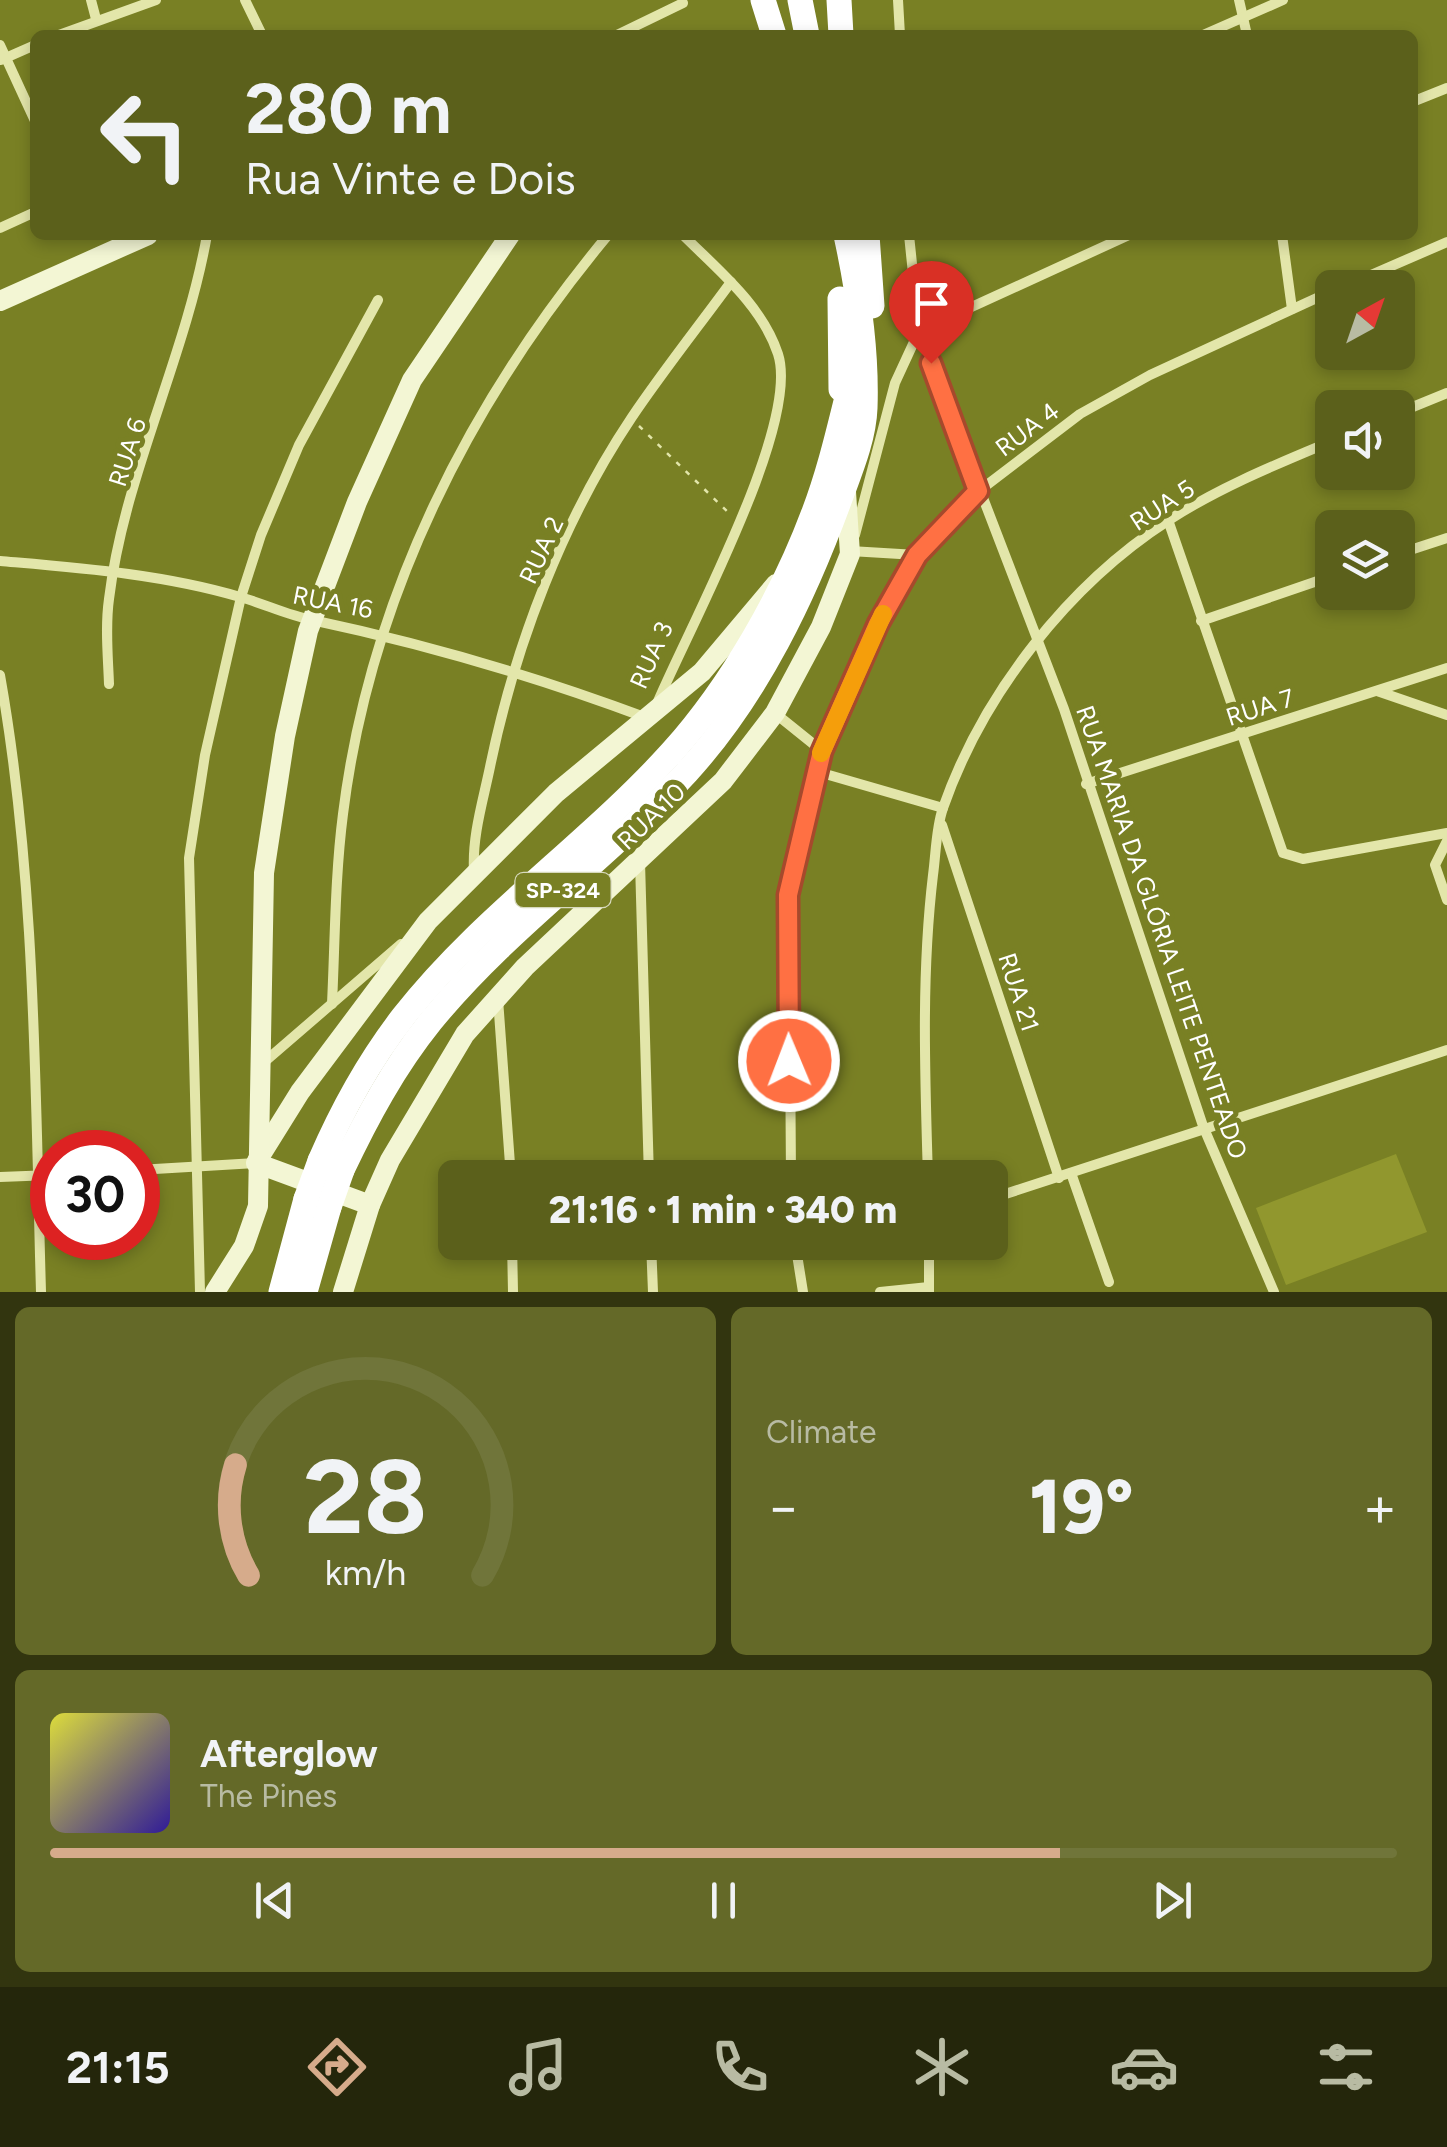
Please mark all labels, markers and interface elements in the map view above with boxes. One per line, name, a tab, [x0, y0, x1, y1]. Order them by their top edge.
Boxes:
text: 280 m	[245, 66, 451, 151]
icon: left	[80, 70, 210, 200]
text: Rua Vinte e Dois	[245, 151, 576, 205]
pin	[889, 261, 974, 364]
north arrow	[1315, 270, 1415, 370]
map controls	[1315, 270, 1415, 610]
icon: arrive	[904, 276, 959, 331]
button: sound	[1315, 390, 1415, 490]
street label: RUA 4	[989, 395, 1065, 463]
street label: RUA 6	[102, 414, 152, 490]
street label: RUA 5	[1124, 473, 1200, 537]
button: layers	[1315, 510, 1415, 610]
street label: RUA 2	[513, 512, 569, 588]
street label: RUA 16	[290, 580, 376, 624]
street label: RUA 3	[623, 617, 679, 693]
street label: RUA 7	[1222, 682, 1298, 732]
street label: RUA MARIA DA GLÓRIA LEITE PENTEADO	[1070, 701, 1254, 1163]
street label: RUA 10	[611, 776, 691, 856]
road number: SP-324	[516, 873, 610, 907]
street label: RUA 21	[992, 949, 1046, 1035]
position arrow	[737, 1009, 841, 1113]
speed limit sign: 30	[30, 1130, 160, 1260]
text: 21:16 · 1 min · 340 m	[549, 1187, 897, 1233]
text: Climate	[766, 1413, 877, 1451]
text: 28	[304, 1434, 427, 1559]
text: 19°	[1029, 1462, 1134, 1552]
text: −	[766, 1474, 800, 1540]
text: +	[1363, 1474, 1397, 1540]
text: km/h	[325, 1551, 406, 1594]
text: Afterglow	[200, 1731, 378, 1777]
text: The Pines	[200, 1777, 337, 1815]
icon: previous	[247, 1873, 302, 1928]
icon: pause	[696, 1873, 751, 1928]
icon: next	[1145, 1873, 1200, 1928]
icon: directions	[302, 2032, 372, 2102]
icon: music	[503, 2032, 573, 2102]
icon: phone	[705, 2032, 775, 2102]
icon: climate	[907, 2032, 977, 2102]
icon: car	[1109, 2032, 1179, 2102]
icon: filters	[1311, 2032, 1381, 2102]
text: 21:15	[66, 2040, 170, 2094]

